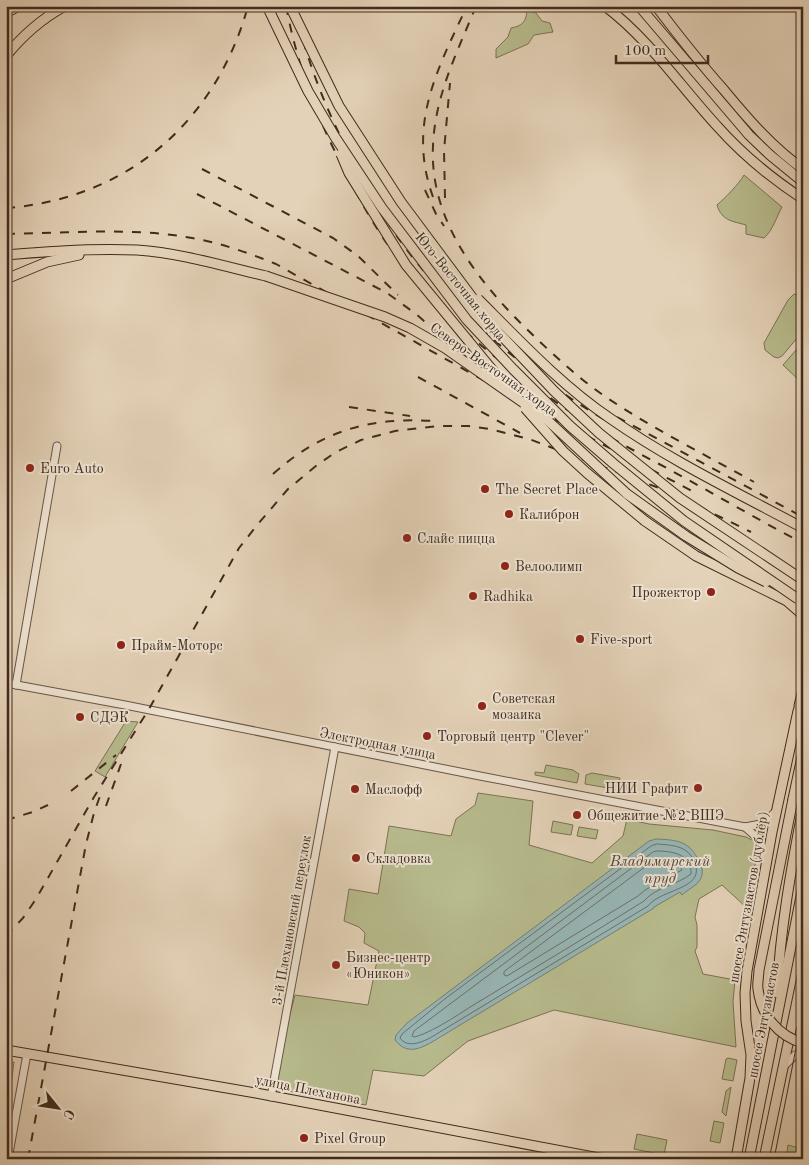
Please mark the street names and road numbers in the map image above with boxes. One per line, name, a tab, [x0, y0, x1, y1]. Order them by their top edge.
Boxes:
street label: Юго-Восточная хорда	[412, 230, 508, 344]
street label: Северо-Восточная хорда	[427, 321, 560, 419]
street label: Электродная улица	[318, 726, 437, 762]
street label: шоссе Энтузиастов (дублёр)	[727, 810, 771, 984]
street label: 3-й Плехановский переулок	[270, 834, 314, 1006]
street label: шоссе Энтузиастов	[746, 961, 782, 1079]
street label: улица Плеханова	[254, 1073, 362, 1107]

